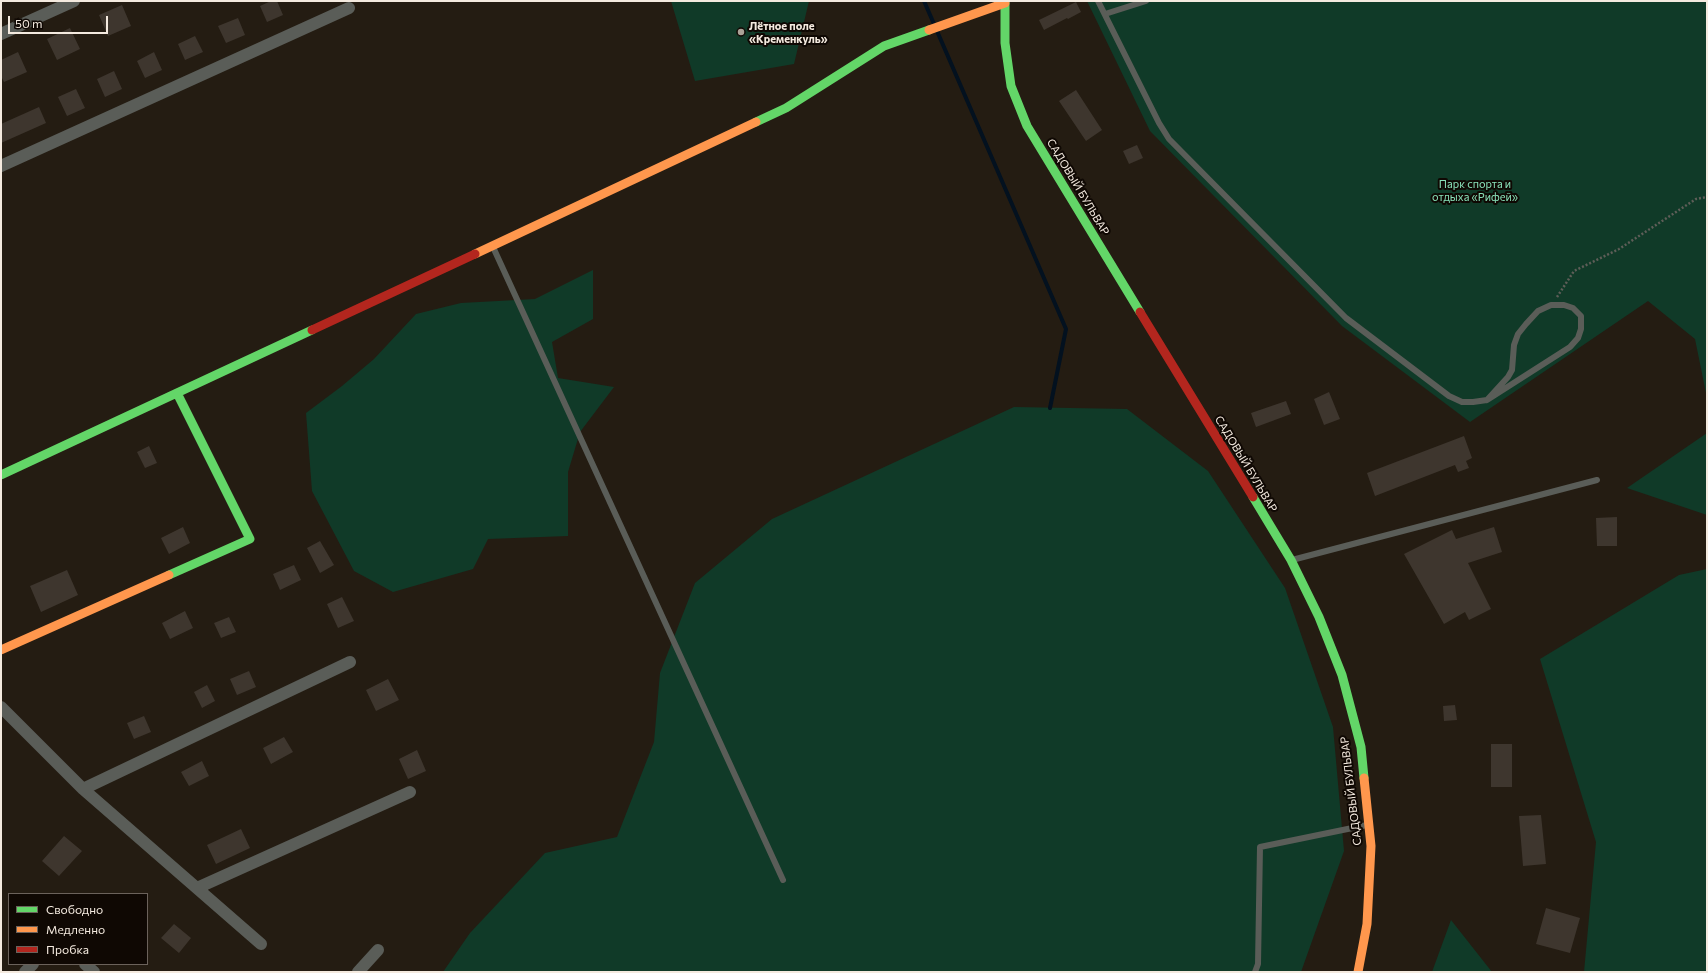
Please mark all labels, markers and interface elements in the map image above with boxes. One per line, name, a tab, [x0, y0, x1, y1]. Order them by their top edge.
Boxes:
scale bar	[10, 8, 110, 34]
text: 50 m	[15, 16, 43, 30]
place label: Лётное поле «Кременкуль»	[749, 19, 828, 45]
marker: Лётное поле «Кременкуль»	[736, 27, 746, 37]
street label: САДОВЫЙ БУЛЬВАР	[1044, 137, 1112, 237]
park label: Парк спорта и отдыха «Рифей»	[1432, 177, 1518, 203]
street label: САДОВЫЙ БУЛЬВАР	[1212, 414, 1280, 514]
street label: САДОВЫЙ БУЛЬВАР	[1338, 736, 1364, 846]
legend	[8, 893, 148, 965]
text: Свободно	[46, 902, 103, 916]
text: Медленно	[46, 922, 105, 936]
text: Пробка	[46, 942, 89, 956]

